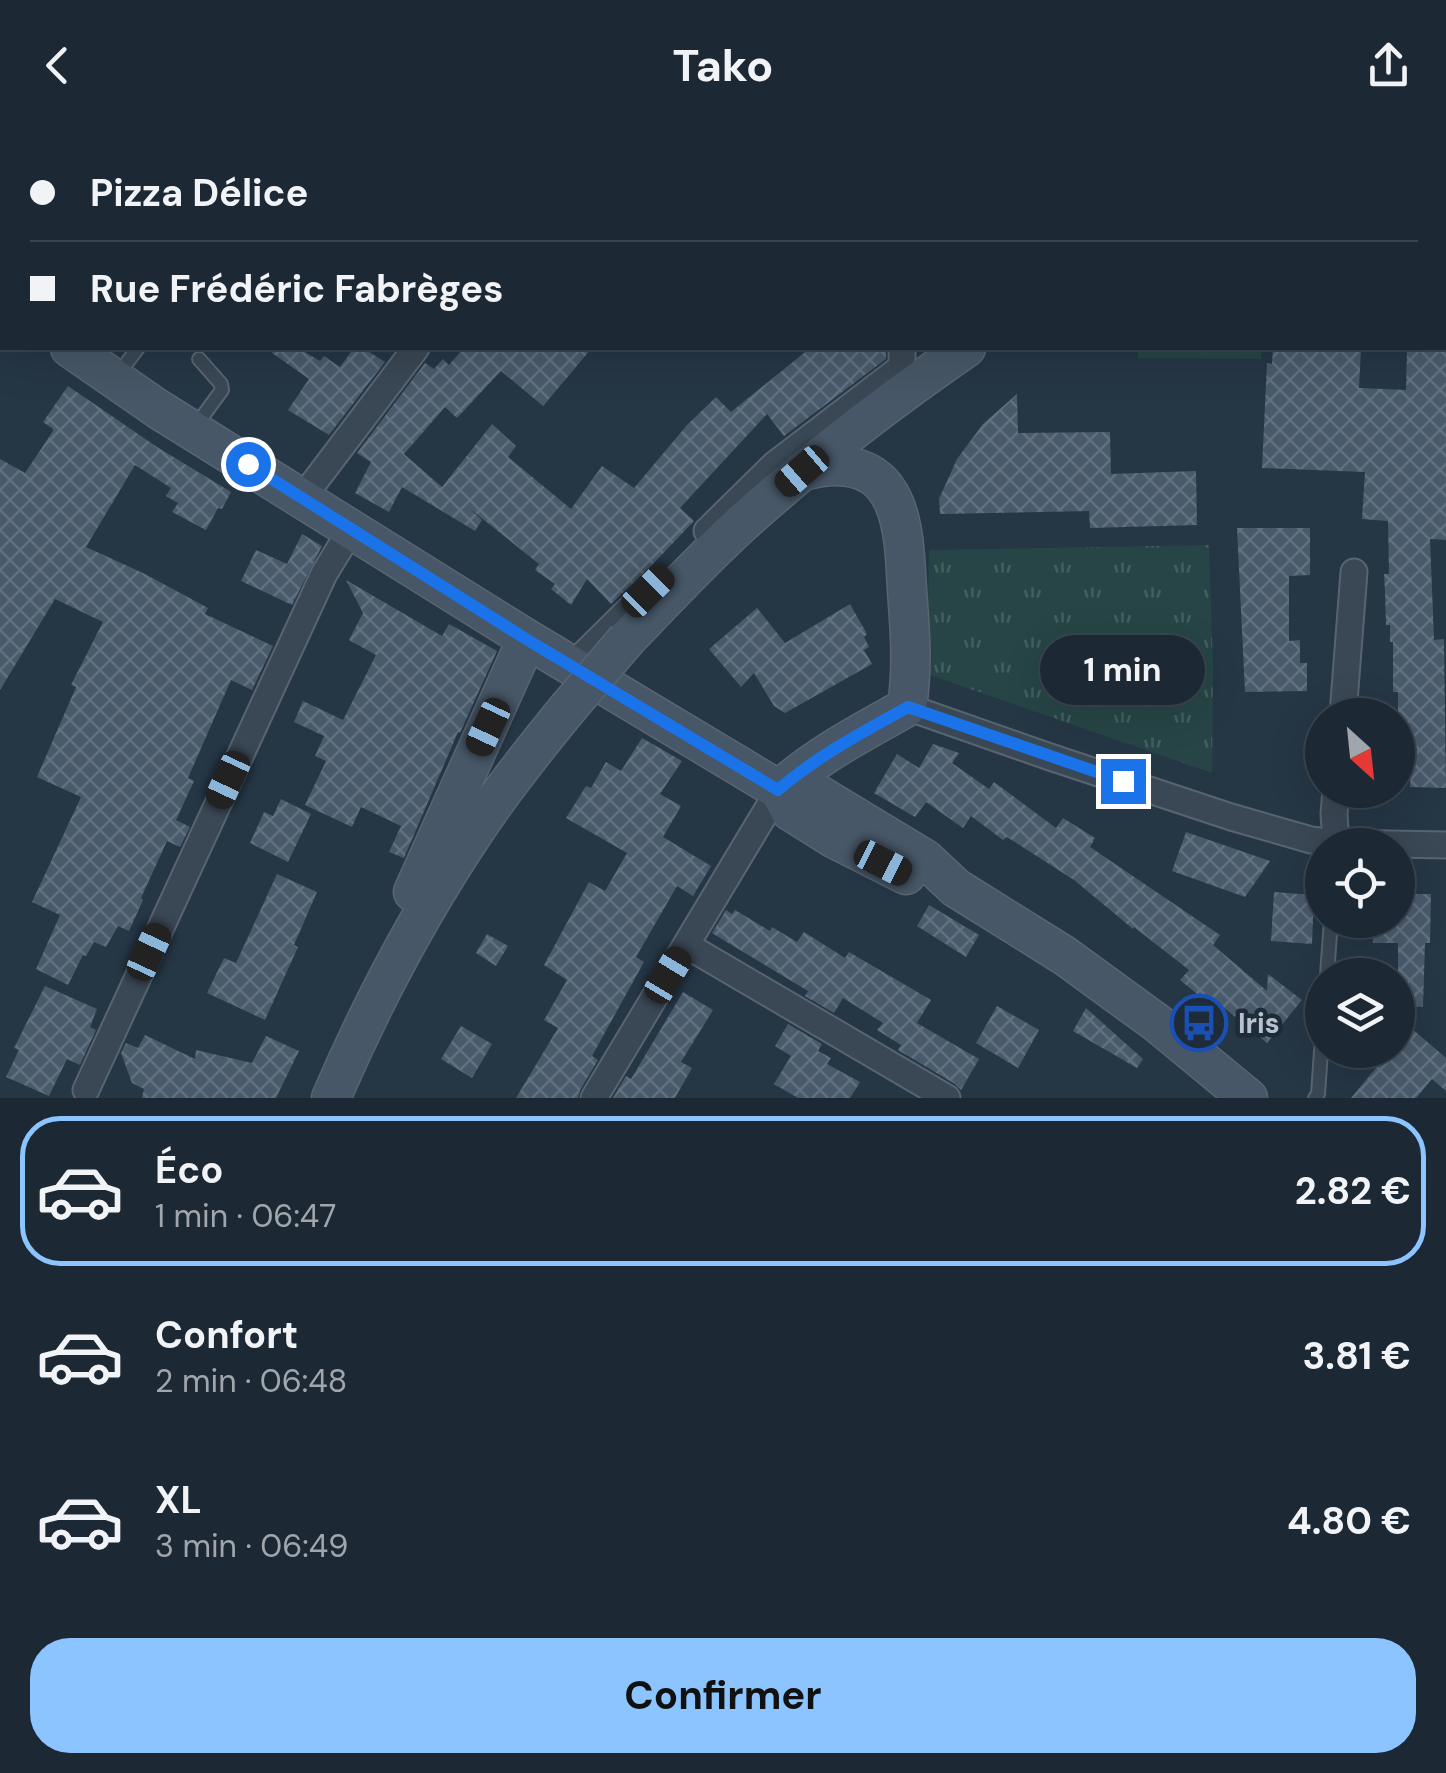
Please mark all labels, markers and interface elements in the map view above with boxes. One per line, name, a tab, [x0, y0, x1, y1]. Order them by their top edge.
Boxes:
text: Tako	[673, 36, 773, 95]
icon: back	[30, 38, 85, 93]
icon: share	[1361, 38, 1416, 93]
text: Pizza Délice	[90, 168, 308, 218]
text: Rue Frédéric Fabrèges	[90, 264, 503, 314]
car	[770, 440, 834, 502]
route start	[226, 442, 271, 487]
car	[616, 559, 680, 623]
callout: 1 min	[1040, 636, 1206, 706]
text: 1 min	[1084, 649, 1161, 691]
car	[462, 693, 514, 761]
north arrow	[1305, 698, 1415, 808]
map controls	[1305, 698, 1415, 1068]
car	[202, 746, 254, 814]
route end	[1101, 759, 1146, 804]
button: locate	[1305, 828, 1415, 938]
car	[849, 836, 917, 890]
car	[123, 918, 175, 986]
car	[640, 942, 696, 1008]
button: layers	[1305, 958, 1415, 1068]
bus stop icon: Iris	[1169, 993, 1229, 1053]
place label: Iris	[1238, 1005, 1280, 1042]
text: Éco	[155, 1145, 223, 1195]
icon: car	[35, 1146, 125, 1236]
text: 2.82 €	[1295, 1166, 1411, 1216]
text: 1 min · 06:47	[155, 1195, 336, 1237]
text: Confort	[155, 1310, 298, 1360]
icon: car	[35, 1311, 125, 1401]
text: 3.81 €	[1302, 1331, 1411, 1381]
text: 2 min · 06:48	[155, 1360, 347, 1402]
text: XL	[155, 1475, 202, 1525]
icon: car	[35, 1476, 125, 1566]
text: 4.80 €	[1287, 1496, 1411, 1546]
text: 3 min · 06:49	[155, 1525, 348, 1567]
button: Confirmer	[30, 1638, 1416, 1753]

